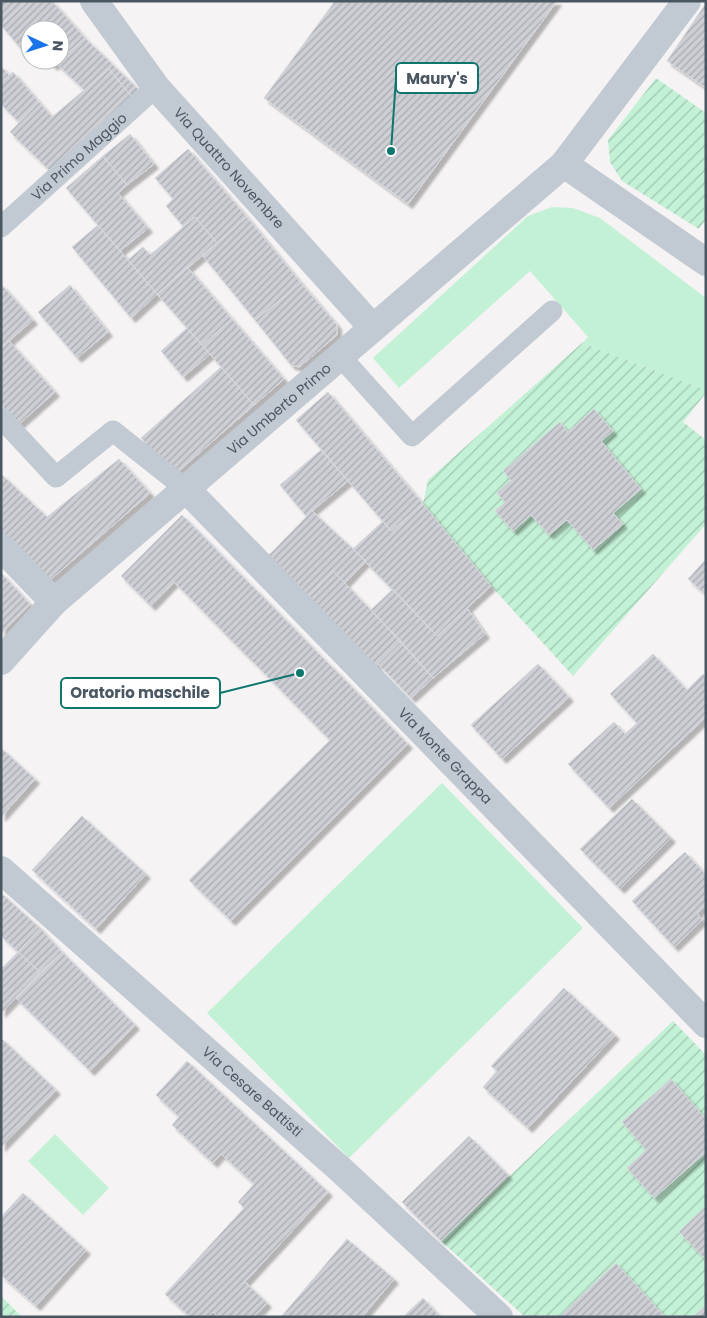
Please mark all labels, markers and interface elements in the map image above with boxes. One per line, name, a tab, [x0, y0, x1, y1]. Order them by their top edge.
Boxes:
north arrow	[20, 20, 70, 70]
text: N	[48, 40, 68, 52]
callout: Maury's	[396, 63, 478, 93]
text: Maury's	[406, 68, 468, 89]
street label: Via Quattro Novembre	[169, 103, 289, 233]
street label: Via Primo Maggio	[27, 108, 131, 205]
street label: Via Umberto Primo	[223, 358, 335, 459]
callout: Oratorio maschile	[61, 678, 220, 708]
text: Oratorio maschile	[70, 682, 210, 703]
street label: Via Monte Grappa	[394, 703, 497, 809]
street label: Via Cesare Battisti	[198, 1042, 307, 1141]

